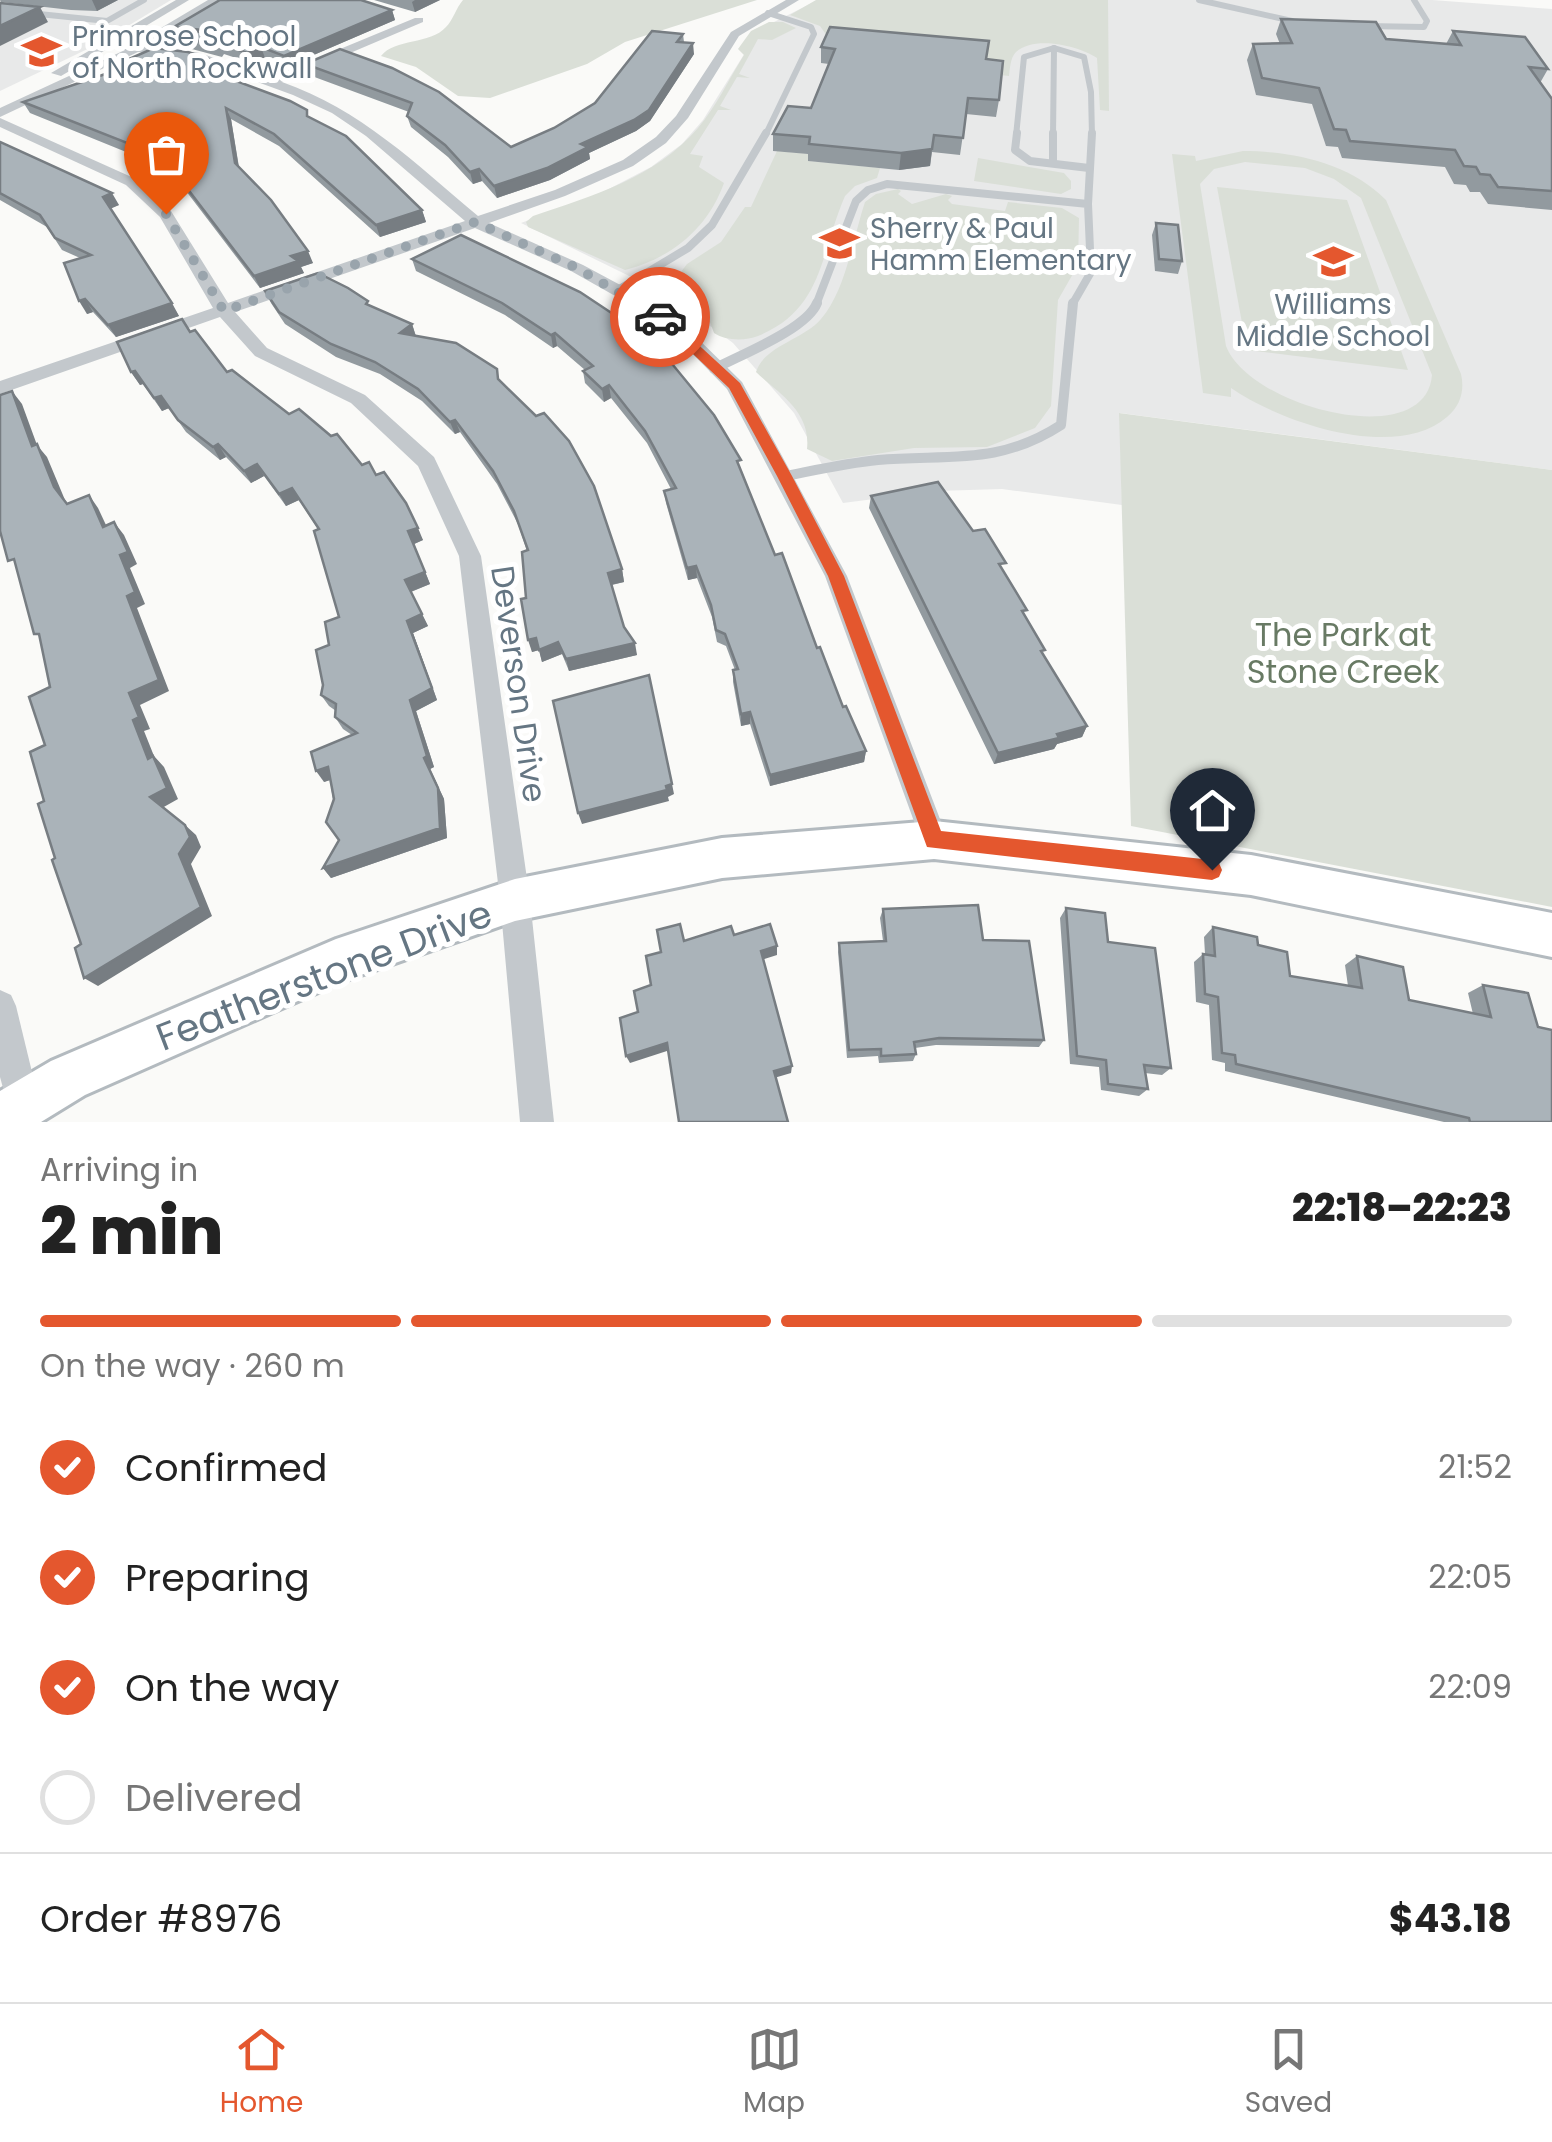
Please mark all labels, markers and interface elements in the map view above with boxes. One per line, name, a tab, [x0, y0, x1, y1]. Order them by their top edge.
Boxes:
place label: Primrose School of North Rockwall	[72, 17, 312, 88]
school or university icon: Primrose School of North Rockwall	[21, 31, 63, 73]
pin	[124, 112, 209, 215]
icon: bag	[139, 127, 194, 182]
place label: Sherry & Paul Hamm Elementary	[870, 209, 1132, 280]
school or university icon: Sherry & Paul Hamm Elementary	[819, 223, 861, 265]
school or university icon: Williams Middle School	[1312, 241, 1354, 283]
courier	[610, 267, 710, 367]
place label: Williams Middle School	[1236, 285, 1430, 356]
icon: car	[633, 290, 688, 345]
street label: Deverson Drive	[480, 563, 558, 805]
park label: The Park at Stone Creek	[1247, 612, 1440, 694]
pin	[1170, 768, 1255, 871]
icon: home	[1185, 783, 1240, 838]
street label: Featherstone Drive	[149, 887, 499, 1063]
text: Arriving in	[40, 1147, 198, 1192]
text: 22:18–22:23	[1292, 1181, 1512, 1234]
text: 2 min	[40, 1186, 223, 1277]
text: On the way · 260 m	[40, 1343, 345, 1388]
icon: check	[40, 1440, 95, 1495]
text: Confirmed	[125, 1441, 327, 1494]
text: 21:52	[1438, 1444, 1512, 1489]
icon: check	[40, 1550, 95, 1605]
text: Preparing	[125, 1551, 310, 1604]
text: 22:05	[1428, 1554, 1512, 1599]
icon: check	[40, 1660, 95, 1715]
text: On the way	[125, 1661, 339, 1714]
text: 22:09	[1428, 1664, 1512, 1709]
text: Delivered	[125, 1771, 302, 1824]
text: Order #8976	[40, 1892, 282, 1945]
text: $43.18	[1389, 1892, 1512, 1945]
tab: Home	[220, 2022, 303, 2124]
tab: Map	[743, 2022, 805, 2124]
tab: Saved	[1245, 2022, 1332, 2124]

